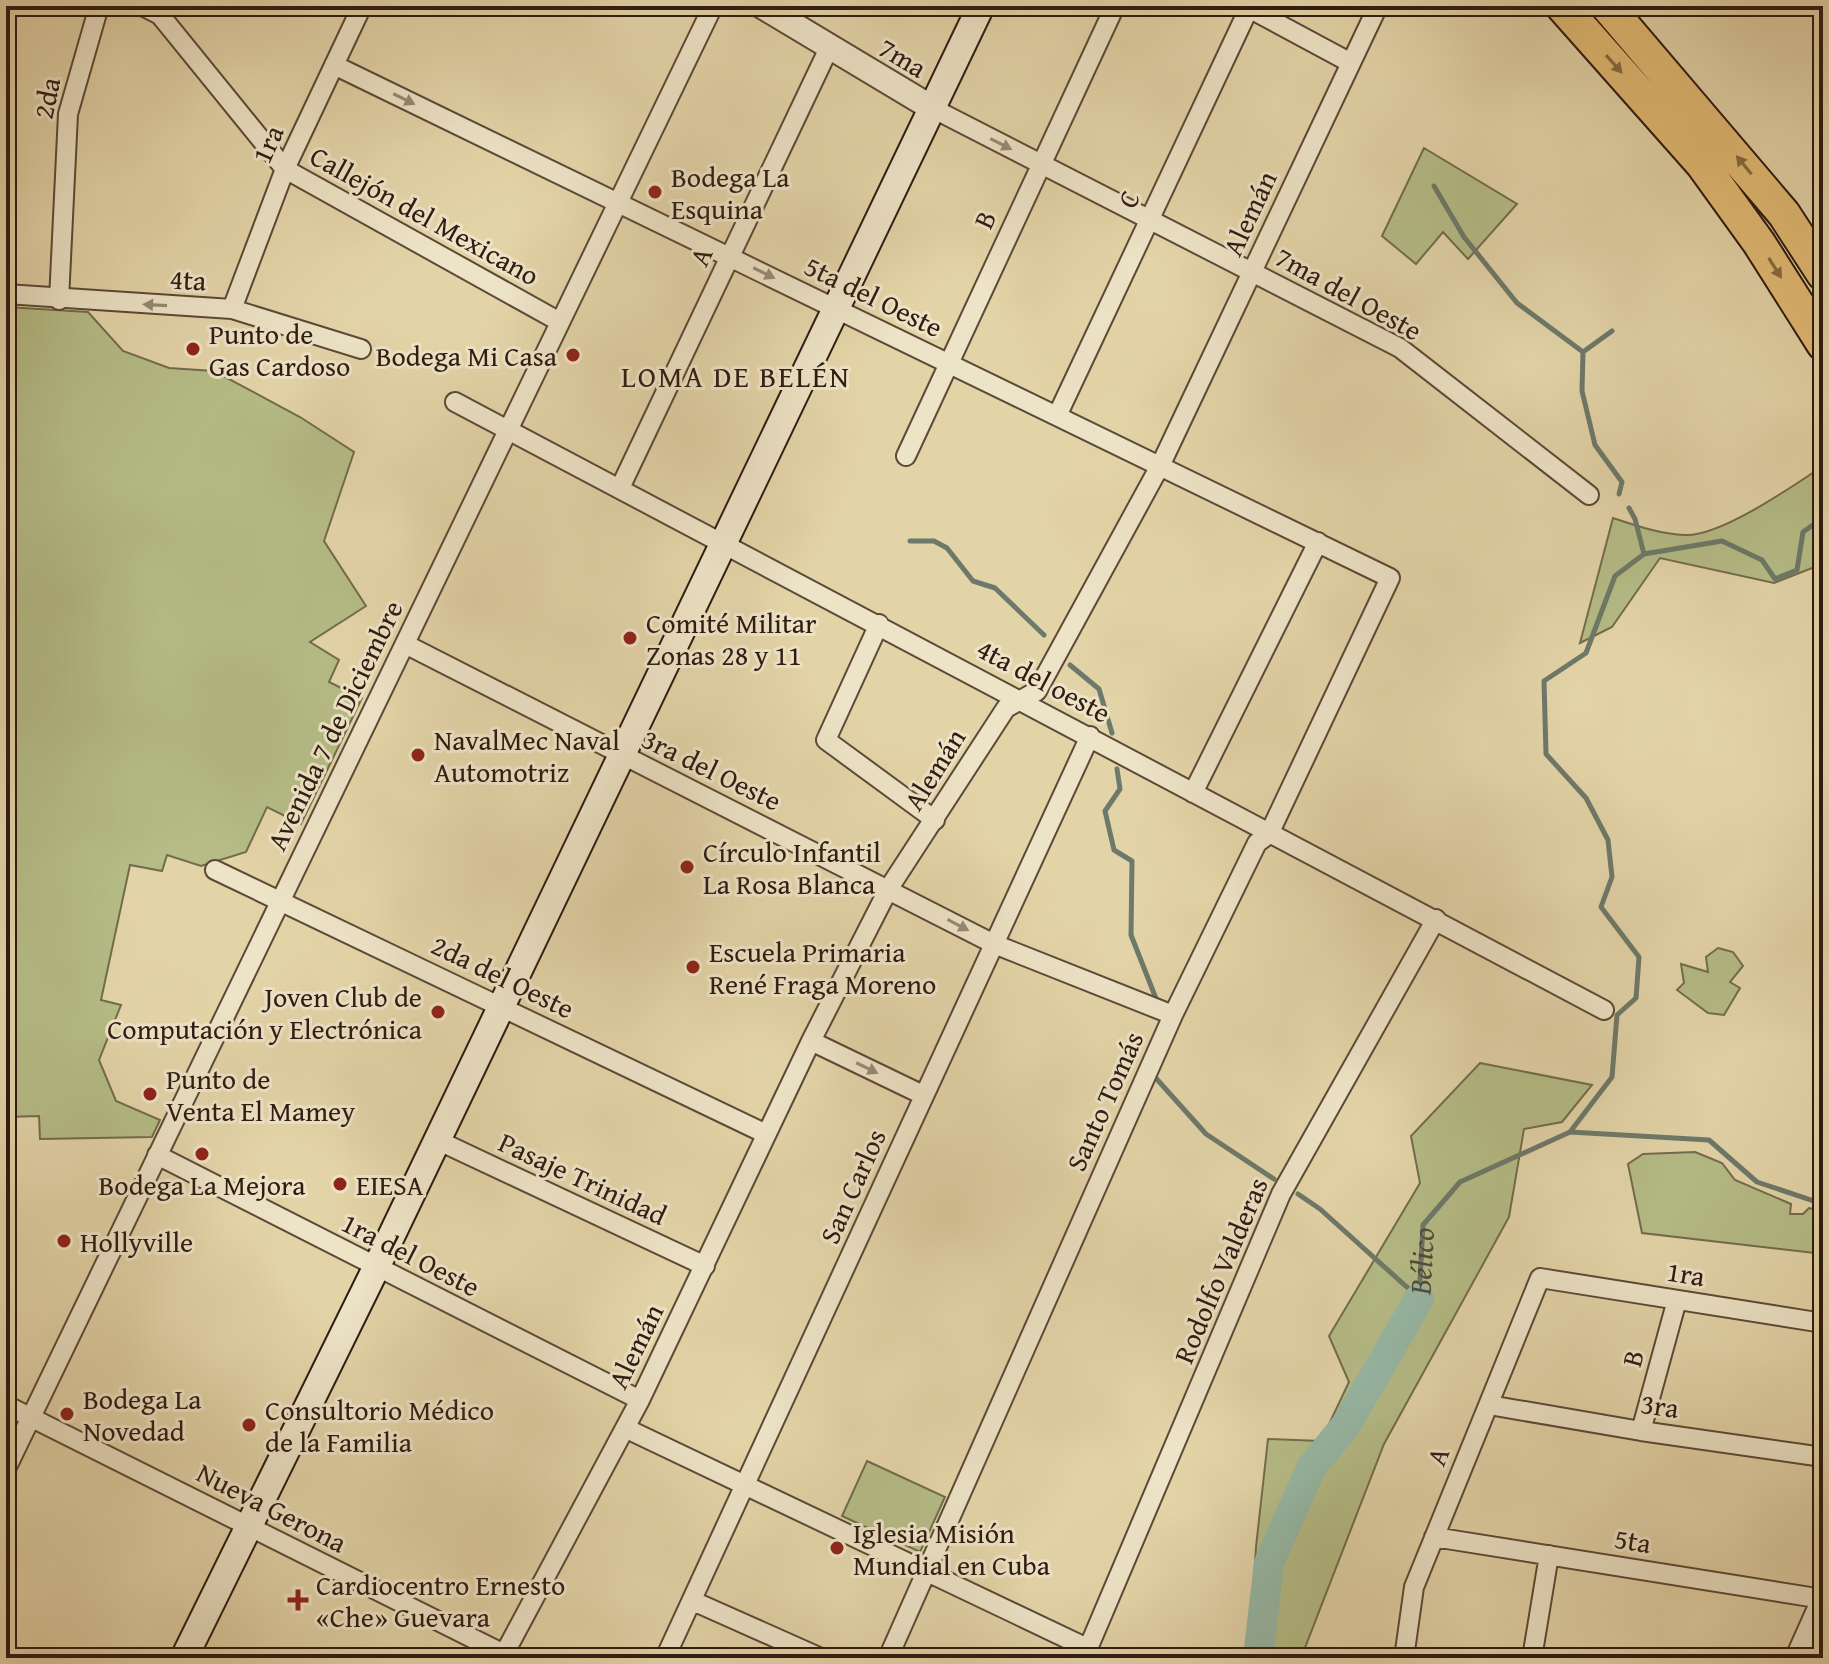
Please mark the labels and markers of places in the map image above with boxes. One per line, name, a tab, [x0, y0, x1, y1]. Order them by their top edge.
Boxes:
place label: Bodega La Esquina	[671, 156, 790, 229]
marker: Bodega La Esquina	[646, 183, 664, 201]
place label: Punto de Gas Cardoso	[209, 313, 350, 386]
place label: Bodega Mi Casa	[376, 335, 558, 376]
marker: Punto de Gas Cardoso	[184, 340, 202, 358]
marker: Bodega Mi Casa	[564, 346, 582, 364]
place label: Comité Militar Zonas 28 y 11	[646, 602, 817, 675]
marker: Comité Militar Zonas 28 y 11	[621, 629, 639, 647]
place label: NavalMec Naval Automotriz	[434, 719, 620, 792]
marker: NavalMec Naval Automotriz	[409, 746, 427, 764]
place label: Círculo Infantil La Rosa Blanca	[703, 831, 881, 904]
marker: Círculo Infantil La Rosa Blanca	[678, 858, 696, 876]
place label: Escuela Primaria René Fraga Moreno	[709, 931, 936, 1004]
marker: Escuela Primaria René Fraga Moreno	[684, 958, 702, 976]
place label: Joven Club de Computación y Electrónica	[107, 976, 423, 1049]
marker: Joven Club de Computación y Electrónica	[429, 1003, 447, 1021]
place label: Punto de Venta El Mamey	[166, 1058, 355, 1131]
marker: Punto de Venta El Mamey	[141, 1085, 159, 1103]
marker: Bodega La Mejora	[193, 1145, 211, 1163]
place label: Bodega La Mejora	[98, 1164, 306, 1205]
place label: EIESA	[356, 1164, 424, 1205]
marker: EIESA	[331, 1175, 349, 1193]
place label: Hollyville	[80, 1221, 193, 1262]
marker: Hollyville	[55, 1232, 73, 1250]
place label: Bodega La Novedad	[83, 1378, 202, 1451]
place label: Consultorio Médico de la Familia	[265, 1389, 494, 1462]
marker: Bodega La Novedad	[58, 1405, 76, 1423]
marker: Consultorio Médico de la Familia	[240, 1416, 258, 1434]
place label: Iglesia Misión Mundial en Cuba	[853, 1512, 1051, 1585]
marker: Iglesia Misión Mundial en Cuba	[828, 1539, 846, 1557]
place label: Cardiocentro Ernesto «Che» Guevara	[316, 1564, 565, 1637]
marker: Cardiocentro Ernesto «Che» Guevara	[287, 1589, 309, 1611]

